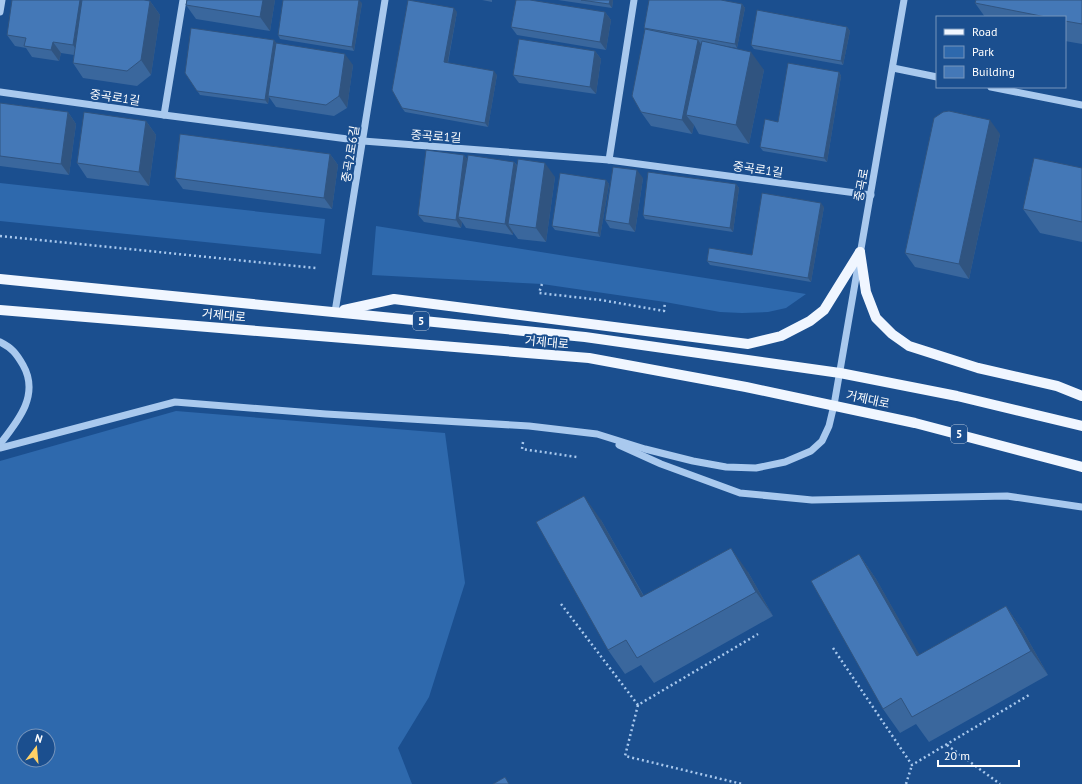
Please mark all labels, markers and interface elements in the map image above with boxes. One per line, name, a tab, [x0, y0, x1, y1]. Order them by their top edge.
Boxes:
legend	[936, 16, 1066, 88]
text: Road	[972, 24, 997, 39]
text: Park	[972, 44, 994, 59]
text: Building	[972, 64, 1015, 79]
street label: 중곡로1길	[89, 86, 141, 108]
street label: 중곡2로6길	[338, 125, 362, 183]
street label: 중곡로1길	[410, 127, 462, 145]
street label: 중곡로1길	[732, 158, 784, 180]
street label: 중곡로	[851, 167, 871, 203]
street label: 거제대로	[201, 306, 247, 324]
road number: 5	[413, 312, 429, 330]
street label: 거제대로	[524, 333, 570, 351]
street label: 거제대로	[845, 387, 891, 411]
road number: 5	[951, 425, 967, 443]
north arrow	[16, 728, 56, 768]
text: N	[33, 731, 44, 746]
scale bar	[938, 742, 1019, 768]
text: 20 m	[944, 748, 970, 763]

